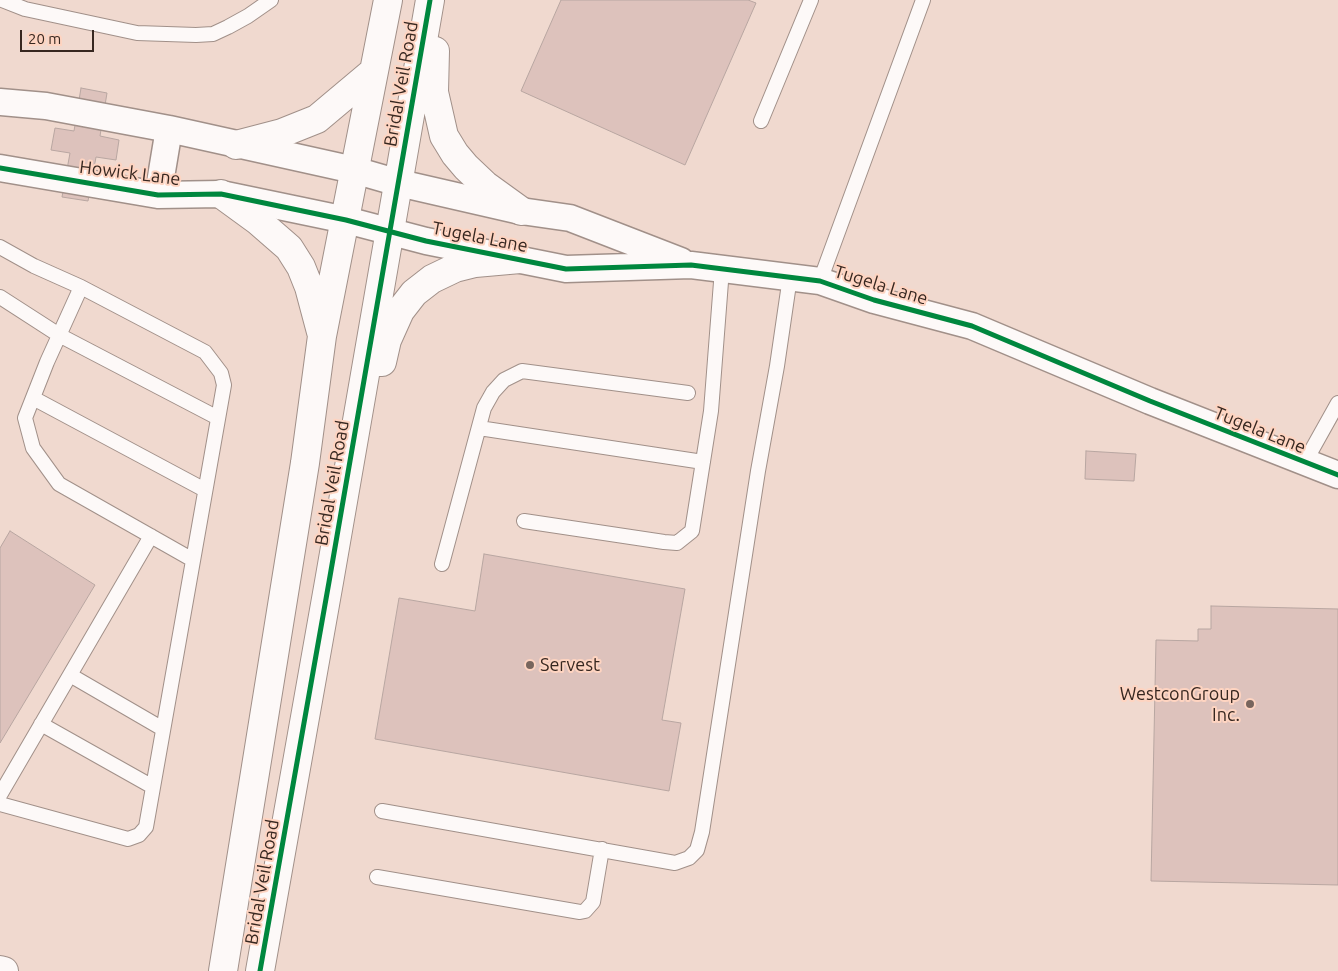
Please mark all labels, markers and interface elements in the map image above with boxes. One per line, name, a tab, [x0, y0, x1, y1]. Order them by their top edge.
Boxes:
scale bar	[22, 20, 96, 52]
street label: Bridal Veil Road	[379, 20, 423, 148]
text: 20 m	[28, 30, 61, 47]
street label: Howick Lane	[78, 156, 182, 190]
street label: Tugela Lane	[430, 217, 530, 257]
street label: Tugela Lane	[832, 261, 930, 309]
street label: Tugela Lane	[1211, 402, 1309, 458]
street label: Bridal Veil Road	[310, 419, 354, 547]
place label: Servest	[540, 654, 600, 676]
marker: Servest	[524, 659, 536, 671]
place label: WestconGroup Inc.	[1120, 683, 1240, 726]
marker: WestconGroup Inc.	[1244, 698, 1256, 710]
street label: Bridal Veil Road	[240, 818, 284, 946]

